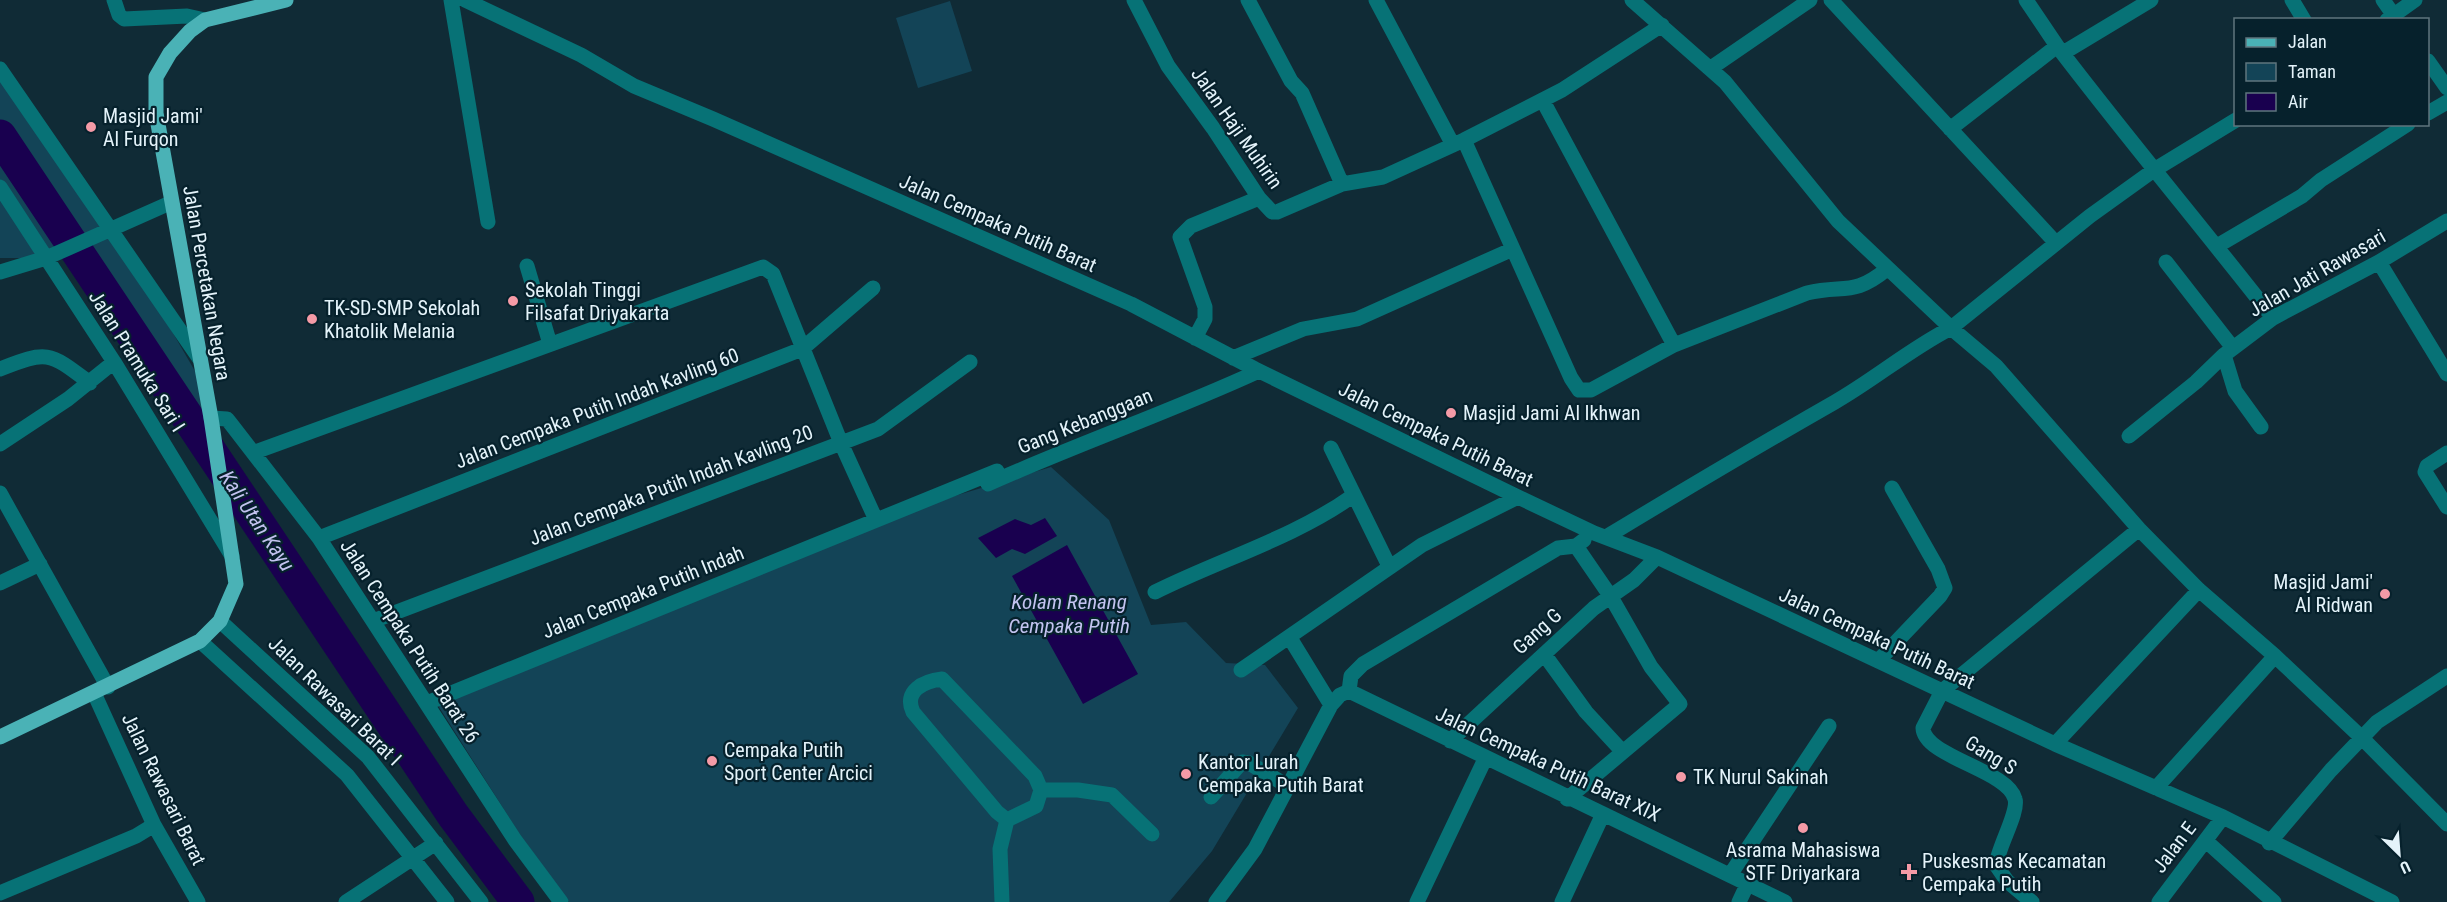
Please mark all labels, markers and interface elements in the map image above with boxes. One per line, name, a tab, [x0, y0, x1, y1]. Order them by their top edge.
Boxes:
legend	[2234, 18, 2429, 126]
text: Jalan	[2288, 31, 2327, 52]
text: Taman	[2288, 61, 2336, 82]
street label: Jalan Haji Muhirin	[1186, 63, 1288, 193]
text: Air	[2288, 91, 2309, 112]
place label: Masjid Jami' Al Furqon	[103, 104, 203, 151]
marker: Masjid Jami' Al Furqon	[84, 120, 98, 134]
street label: Jalan Cempaka Putih Barat	[896, 169, 1100, 277]
street label: Jalan Percetakan Negara	[178, 184, 236, 382]
street label: Jalan Jati Rawasari	[2244, 224, 2390, 322]
place label: Sekolah Tinggi Filsafat Driyakarta	[525, 278, 669, 325]
street label: Jalan Pramuka Sari I	[84, 286, 190, 436]
marker: Sekolah Tinggi Filsafat Driyakarta	[506, 294, 520, 308]
place label: TK-SD-SMP Sekolah Khatolik Melania	[324, 296, 480, 343]
marker: TK-SD-SMP Sekolah Khatolik Melania	[305, 312, 319, 326]
street label: Jalan Cempaka Putih Indah Kavling 60	[452, 343, 742, 473]
street label: Jalan Cempaka Putih Barat	[1335, 376, 1537, 492]
street label: Gang Kebanggaan	[1014, 383, 1156, 459]
place label: Masjid Jami Al Ikhwan	[1463, 401, 1641, 425]
marker: Masjid Jami Al Ikhwan	[1444, 406, 1458, 420]
street label: Jalan Cempaka Putih Indah Kavling 20	[526, 420, 816, 550]
water label: Kali Utan Kayu	[215, 466, 299, 576]
street label: Jalan Cempaka Putih Barat 26	[335, 535, 485, 747]
street label: Jalan Cempaka Putih Indah	[539, 541, 747, 643]
place label: Masjid Jami' Al Ridwan	[2273, 570, 2373, 617]
street label: Jalan Cempaka Putih Barat	[1775, 582, 1979, 694]
marker: Masjid Jami' Al Ridwan	[2378, 587, 2392, 601]
water label: Kolam Renang Cempaka Putih	[1008, 590, 1130, 638]
street label: Gang G	[1508, 603, 1566, 659]
street label: Jalan Rawasari Barat I	[263, 631, 407, 771]
street label: Jalan Cempaka Putih Barat XIX	[1432, 701, 1664, 827]
street label: Jalan Rawasari Barat	[117, 709, 211, 869]
street label: Gang S	[1961, 730, 2021, 780]
place label: Cempaka Putih Sport Center Arcici	[724, 738, 873, 785]
place label: Kantor Lurah Cempaka Putih Barat	[1198, 750, 1364, 797]
marker: Cempaka Putih Sport Center Arcici	[705, 754, 719, 768]
place label: TK Nurul Sakinah	[1693, 765, 1828, 789]
marker: Kantor Lurah Cempaka Putih Barat	[1179, 767, 1193, 781]
marker: TK Nurul Sakinah	[1674, 770, 1688, 784]
street label: Jalan E	[2147, 817, 2201, 877]
marker: Asrama Mahasiswa STF Driyarkara	[1796, 821, 1810, 835]
north arrow	[2369, 824, 2429, 884]
place label: Asrama Mahasiswa STF Driyarkara	[1726, 838, 1880, 885]
place label: Puskesmas Kecamatan Cempaka Putih	[1922, 849, 2106, 896]
text: U	[2397, 857, 2413, 878]
marker: Puskesmas Kecamatan Cempaka Putih	[1900, 863, 1918, 881]

